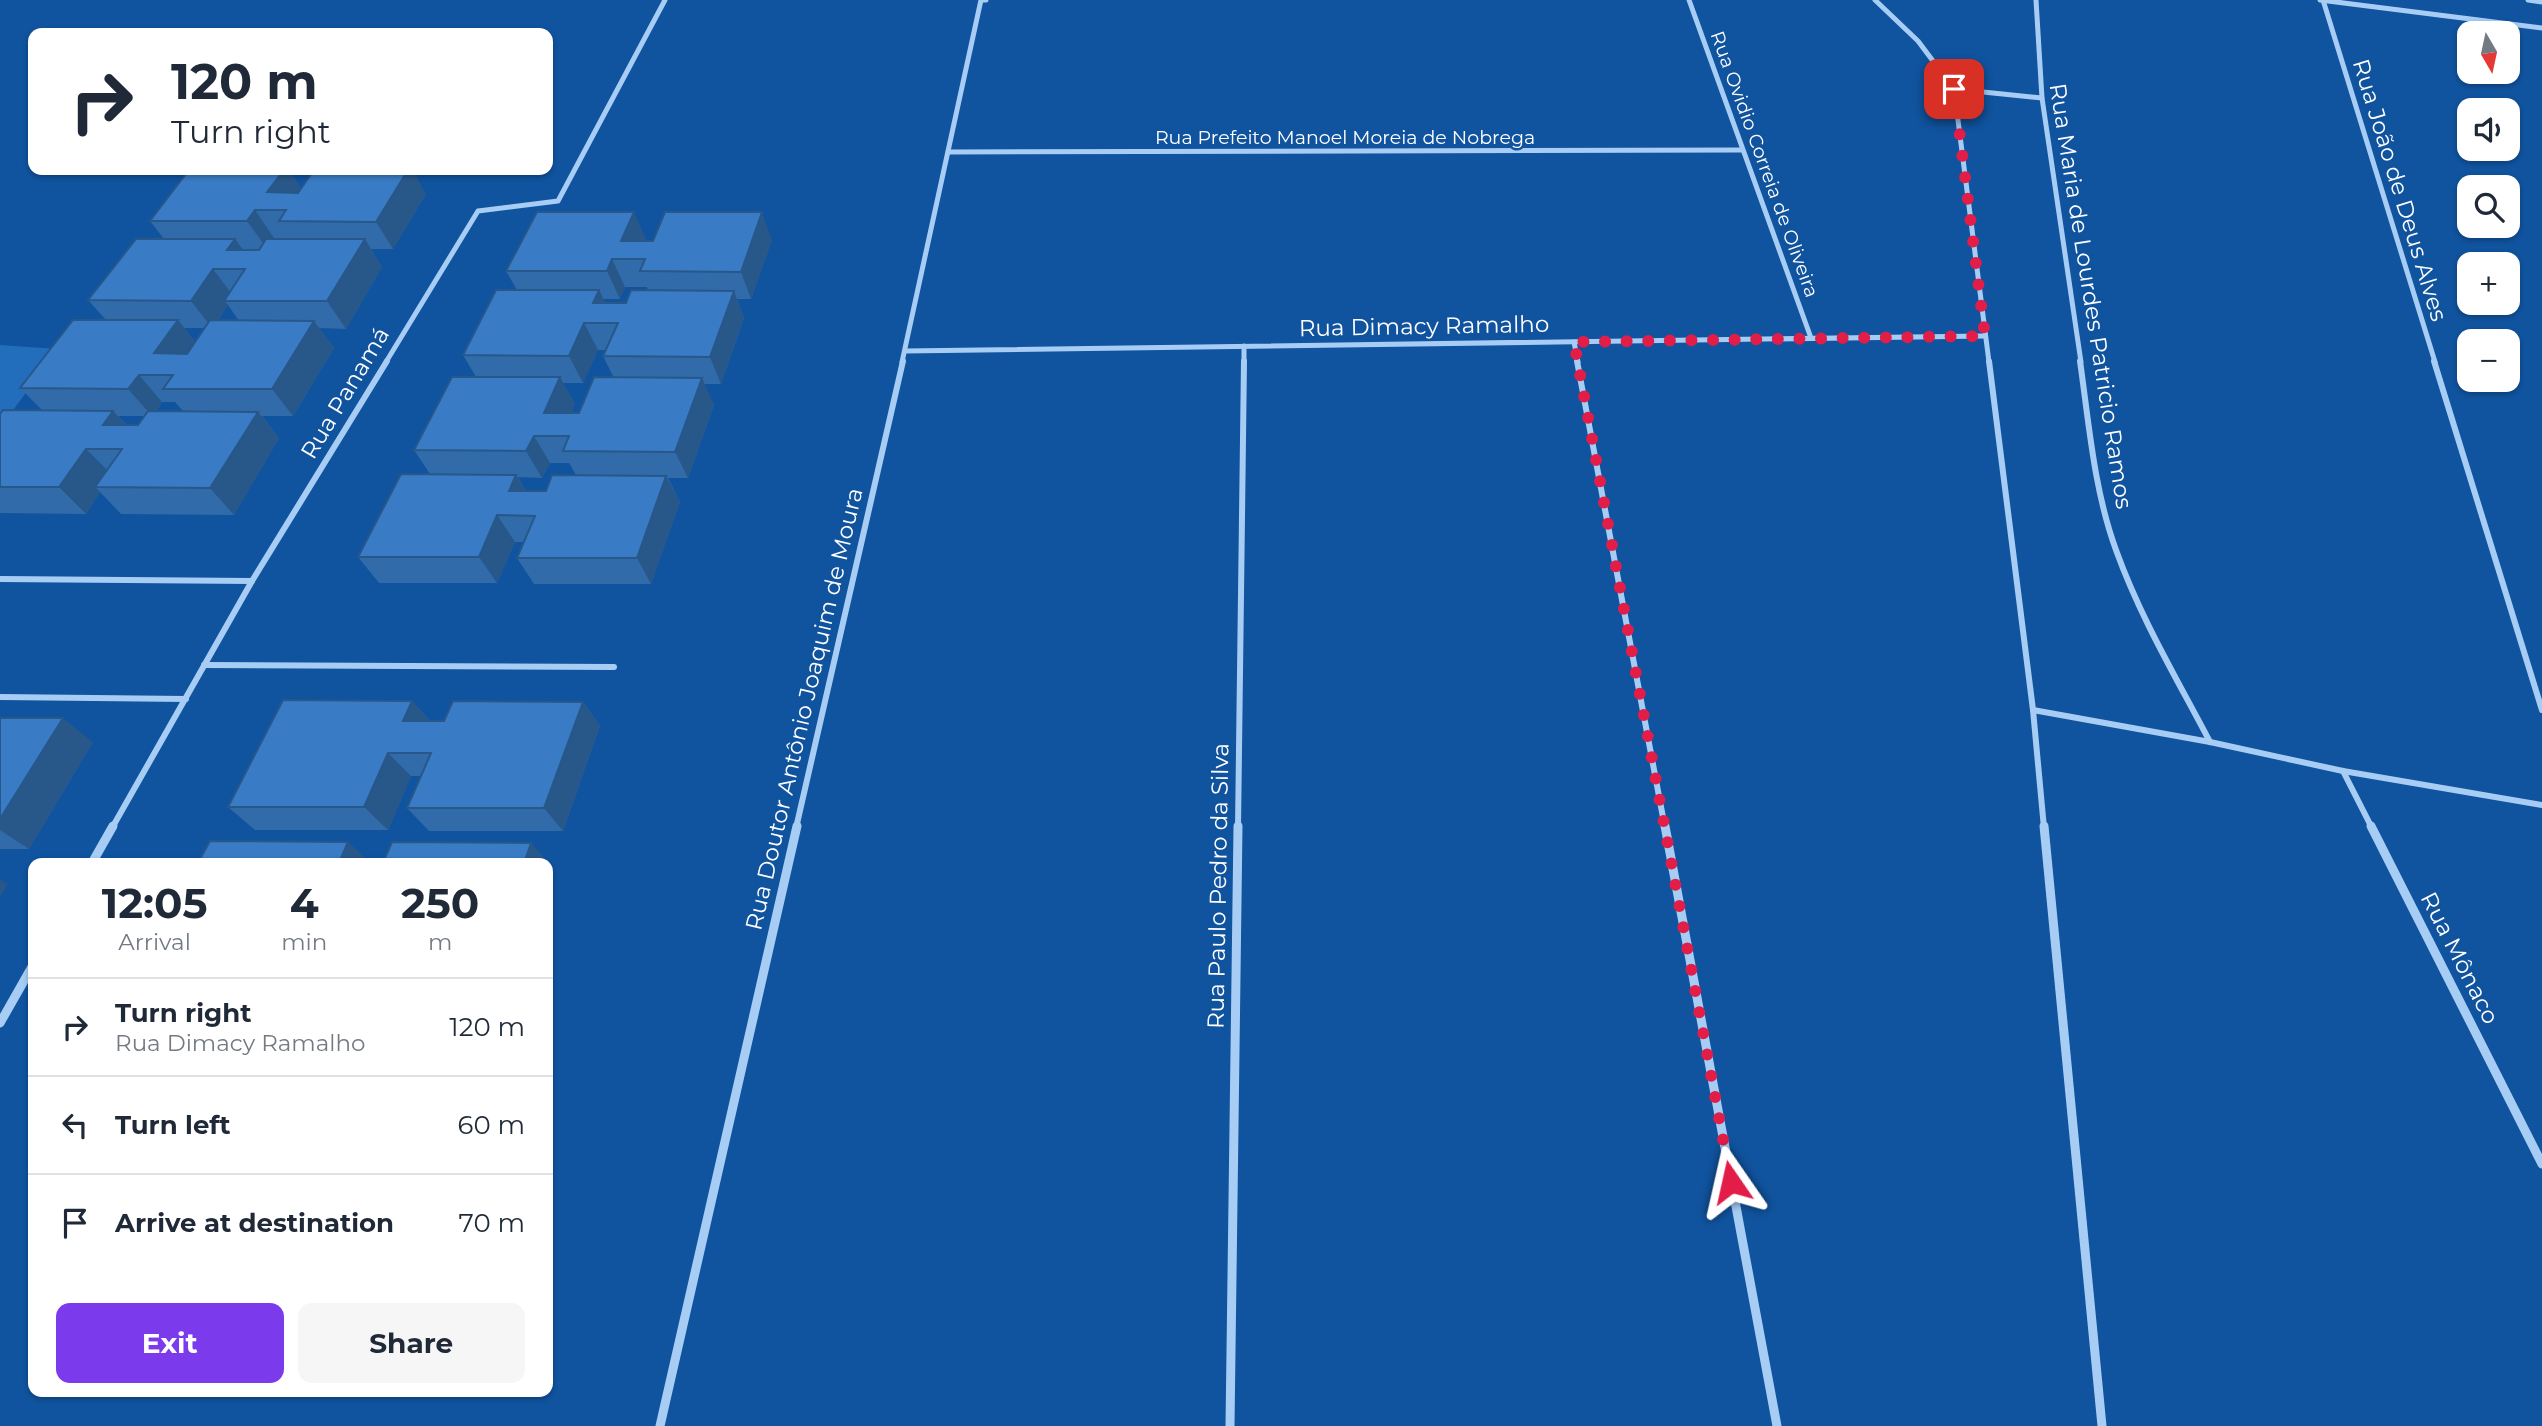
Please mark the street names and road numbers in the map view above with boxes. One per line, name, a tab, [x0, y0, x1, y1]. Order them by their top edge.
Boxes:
street label: Rua Ovidio Correia de Oliveira	[1706, 28, 1824, 300]
street label: Rua João de Deus Alves	[2347, 56, 2453, 324]
street label: Rua Maria de Lourdes Patricio Ramos	[2044, 81, 2138, 511]
street label: Rua Prefeito Manoel Moreia de Nobrega	[1155, 126, 1535, 149]
street label: Rua Dimacy Ramalho	[1299, 310, 1549, 342]
street label: Rua Panamá	[295, 322, 395, 464]
street label: Rua Doutor Antônio Joaquim de Moura	[739, 485, 869, 933]
street label: Rua Paulo Pedro da Silva	[1202, 743, 1234, 1029]
street label: Rua Mônaco	[2415, 887, 2505, 1029]

